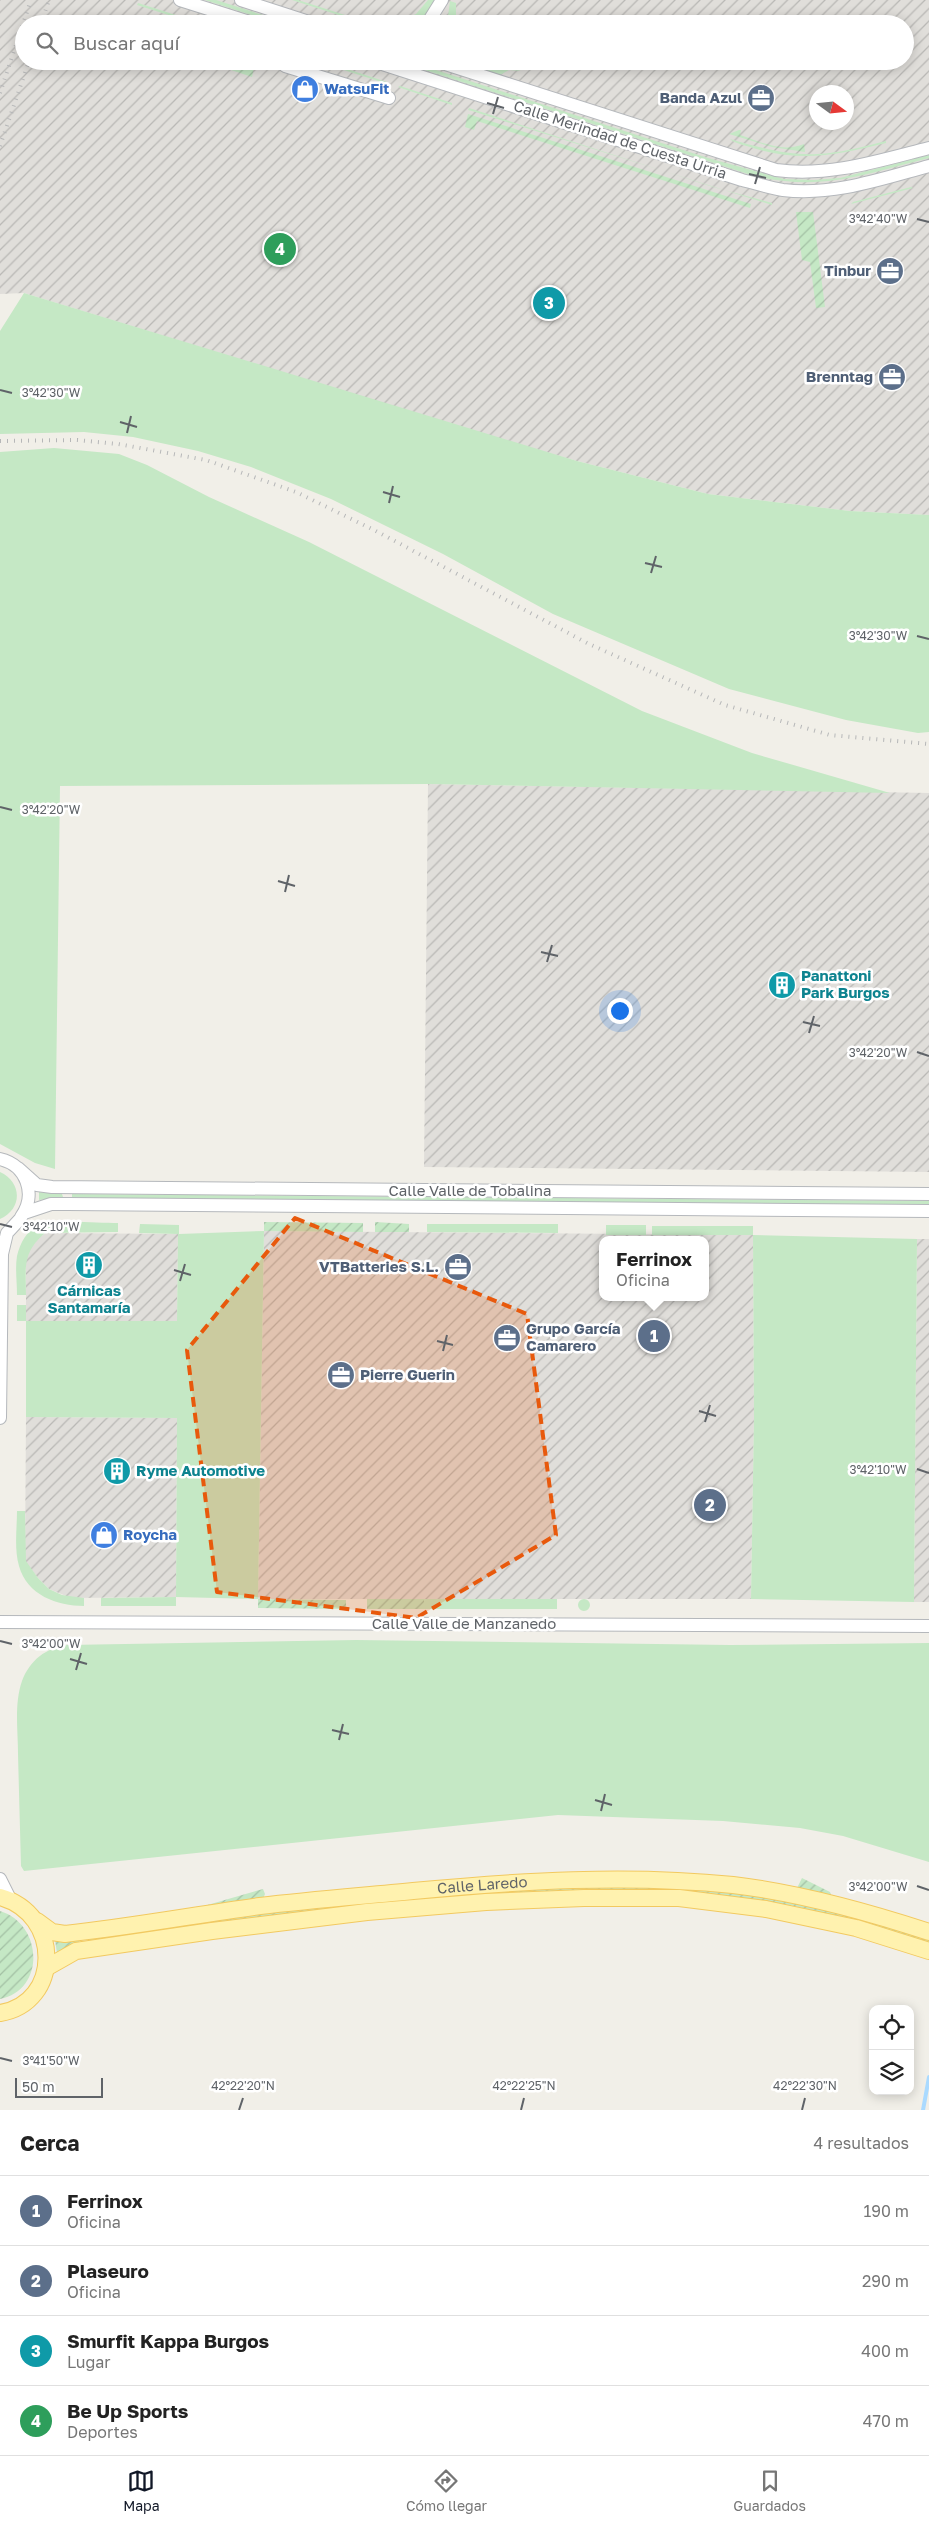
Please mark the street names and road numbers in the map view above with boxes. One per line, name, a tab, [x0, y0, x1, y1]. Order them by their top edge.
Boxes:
street label: Calle Merindad de Cuesta Urria	[512, 96, 729, 182]
street label: Calle Valle de Tobalina	[389, 1181, 551, 1199]
street label: Calle Valle de Manzanedo	[372, 1614, 556, 1632]
street label: Calle Laredo	[436, 1872, 528, 1897]

